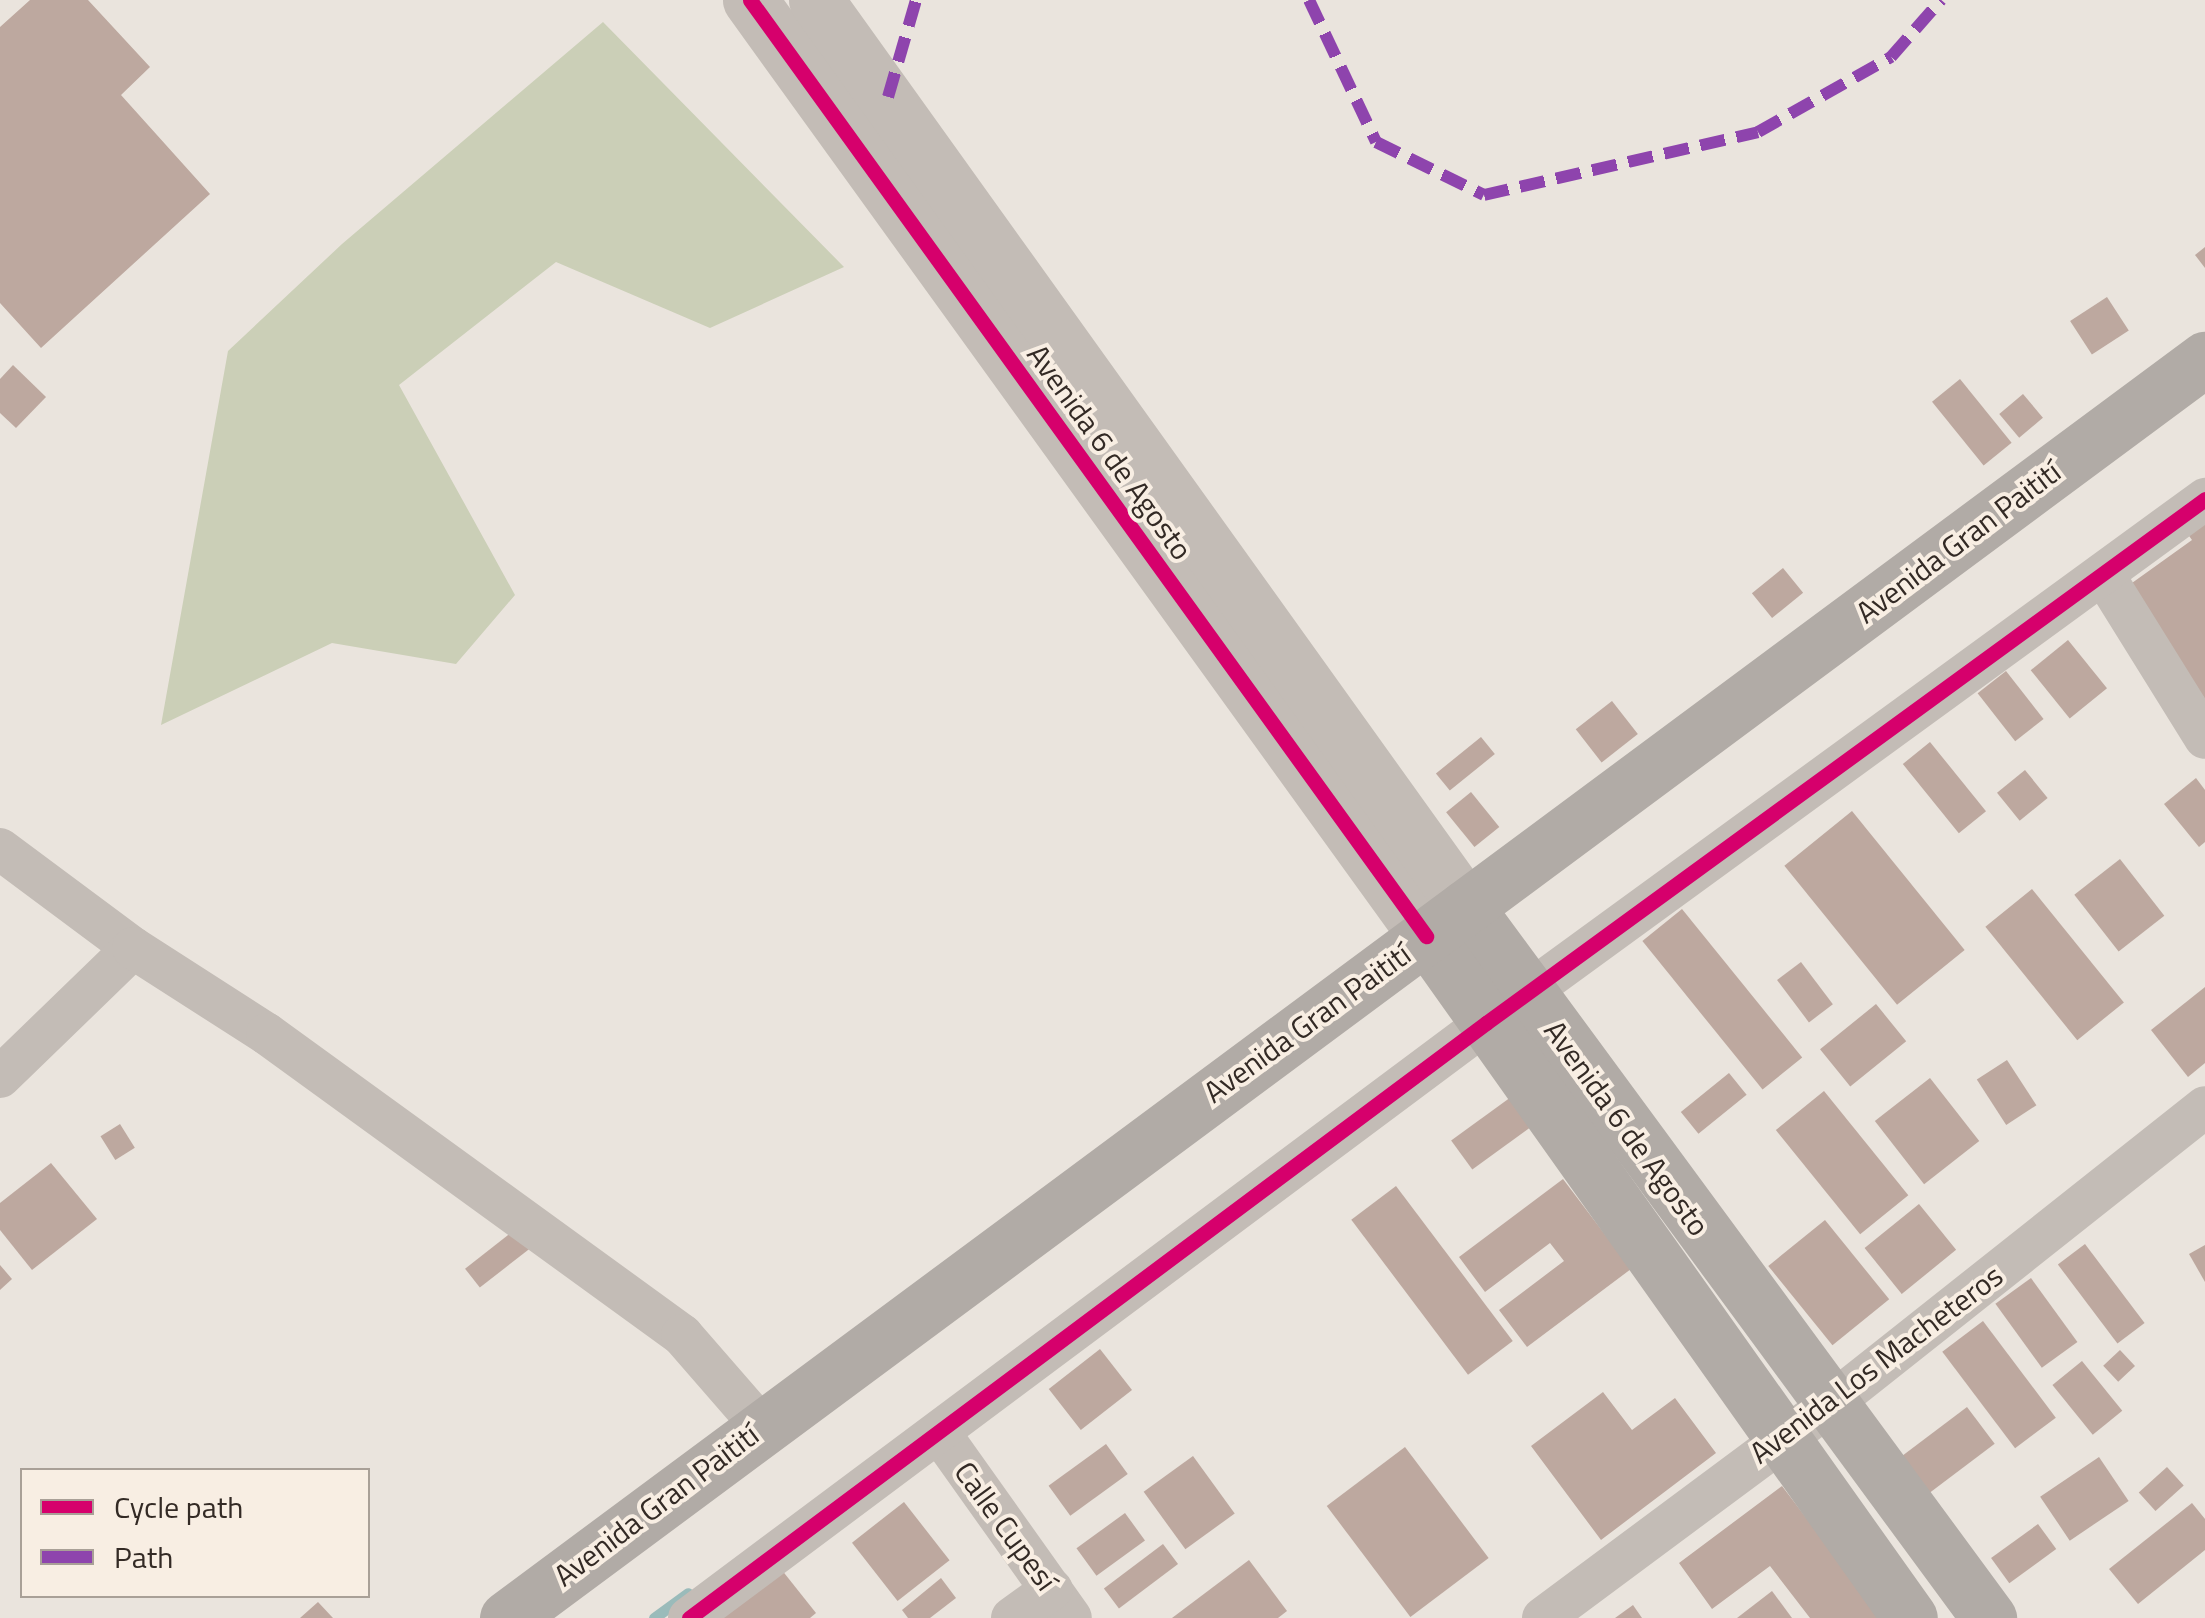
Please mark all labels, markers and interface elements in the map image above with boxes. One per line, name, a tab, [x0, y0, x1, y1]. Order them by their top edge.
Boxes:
street label: Avenida 6 de Agosto	[1020, 337, 1200, 567]
street label: Avenida Gran Paitití	[1849, 453, 2067, 631]
street label: Avenida Gran Paitití	[1197, 936, 1417, 1110]
street label: Avenida 6 de Agosto	[1537, 1013, 1717, 1243]
street label: Avenida Los Macheteros	[1742, 1257, 2010, 1471]
street label: Avenida Gran Paitití	[547, 1416, 765, 1594]
street label: Calle Cupesí	[947, 1455, 1065, 1597]
legend	[20, 1468, 370, 1598]
text: Cycle path	[114, 1484, 243, 1530]
text: Path	[114, 1534, 173, 1580]

